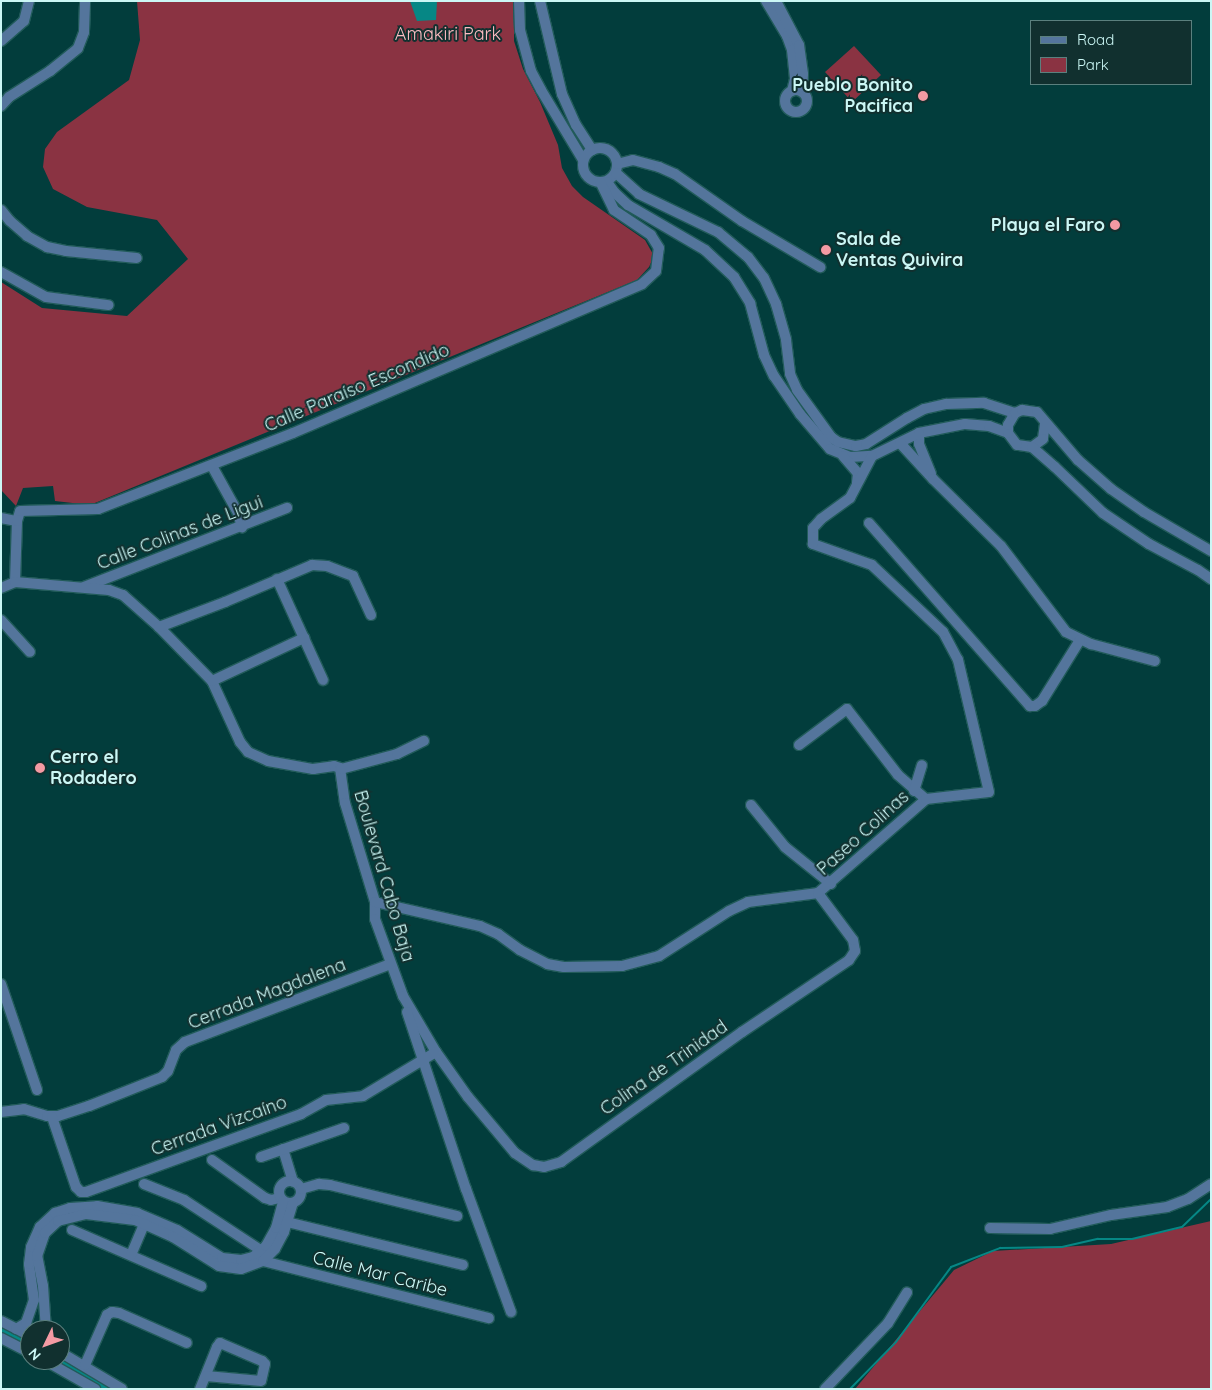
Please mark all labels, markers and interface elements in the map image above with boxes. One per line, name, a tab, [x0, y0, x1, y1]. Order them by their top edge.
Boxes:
legend	[1030, 20, 1192, 85]
park label: Amakiri Park	[395, 23, 501, 45]
text: Road	[1077, 30, 1114, 49]
text: Park	[1077, 55, 1109, 74]
place label: Pueblo Bonito Pacifica	[792, 75, 913, 118]
marker: Pueblo Bonito Pacifica	[917, 90, 929, 102]
place label: Playa el Faro	[991, 214, 1105, 236]
marker: Playa el Faro	[1109, 219, 1121, 231]
place label: Sala de Ventas Quivira	[836, 229, 963, 272]
marker: Sala de Ventas Quivira	[820, 244, 832, 256]
street label: Calle Paraíso Escondido	[261, 339, 453, 437]
street label: Calle Colinas de Ligui	[94, 491, 266, 575]
place label: Cerro el Rodadero	[50, 747, 137, 790]
marker: Cerro el Rodadero	[34, 762, 46, 774]
street label: Paseo Colinas	[813, 786, 913, 880]
street label: Boulevard Cabo Baja	[349, 788, 419, 964]
street label: Cerrada Magdalena	[185, 954, 349, 1034]
street label: Colina de Trinidad	[596, 1016, 732, 1120]
street label: Cerrada Vizcaíno	[148, 1091, 290, 1161]
street label: Calle Mar Caribe	[310, 1247, 450, 1301]
north arrow	[20, 1320, 70, 1370]
text: N	[24, 1345, 45, 1364]

